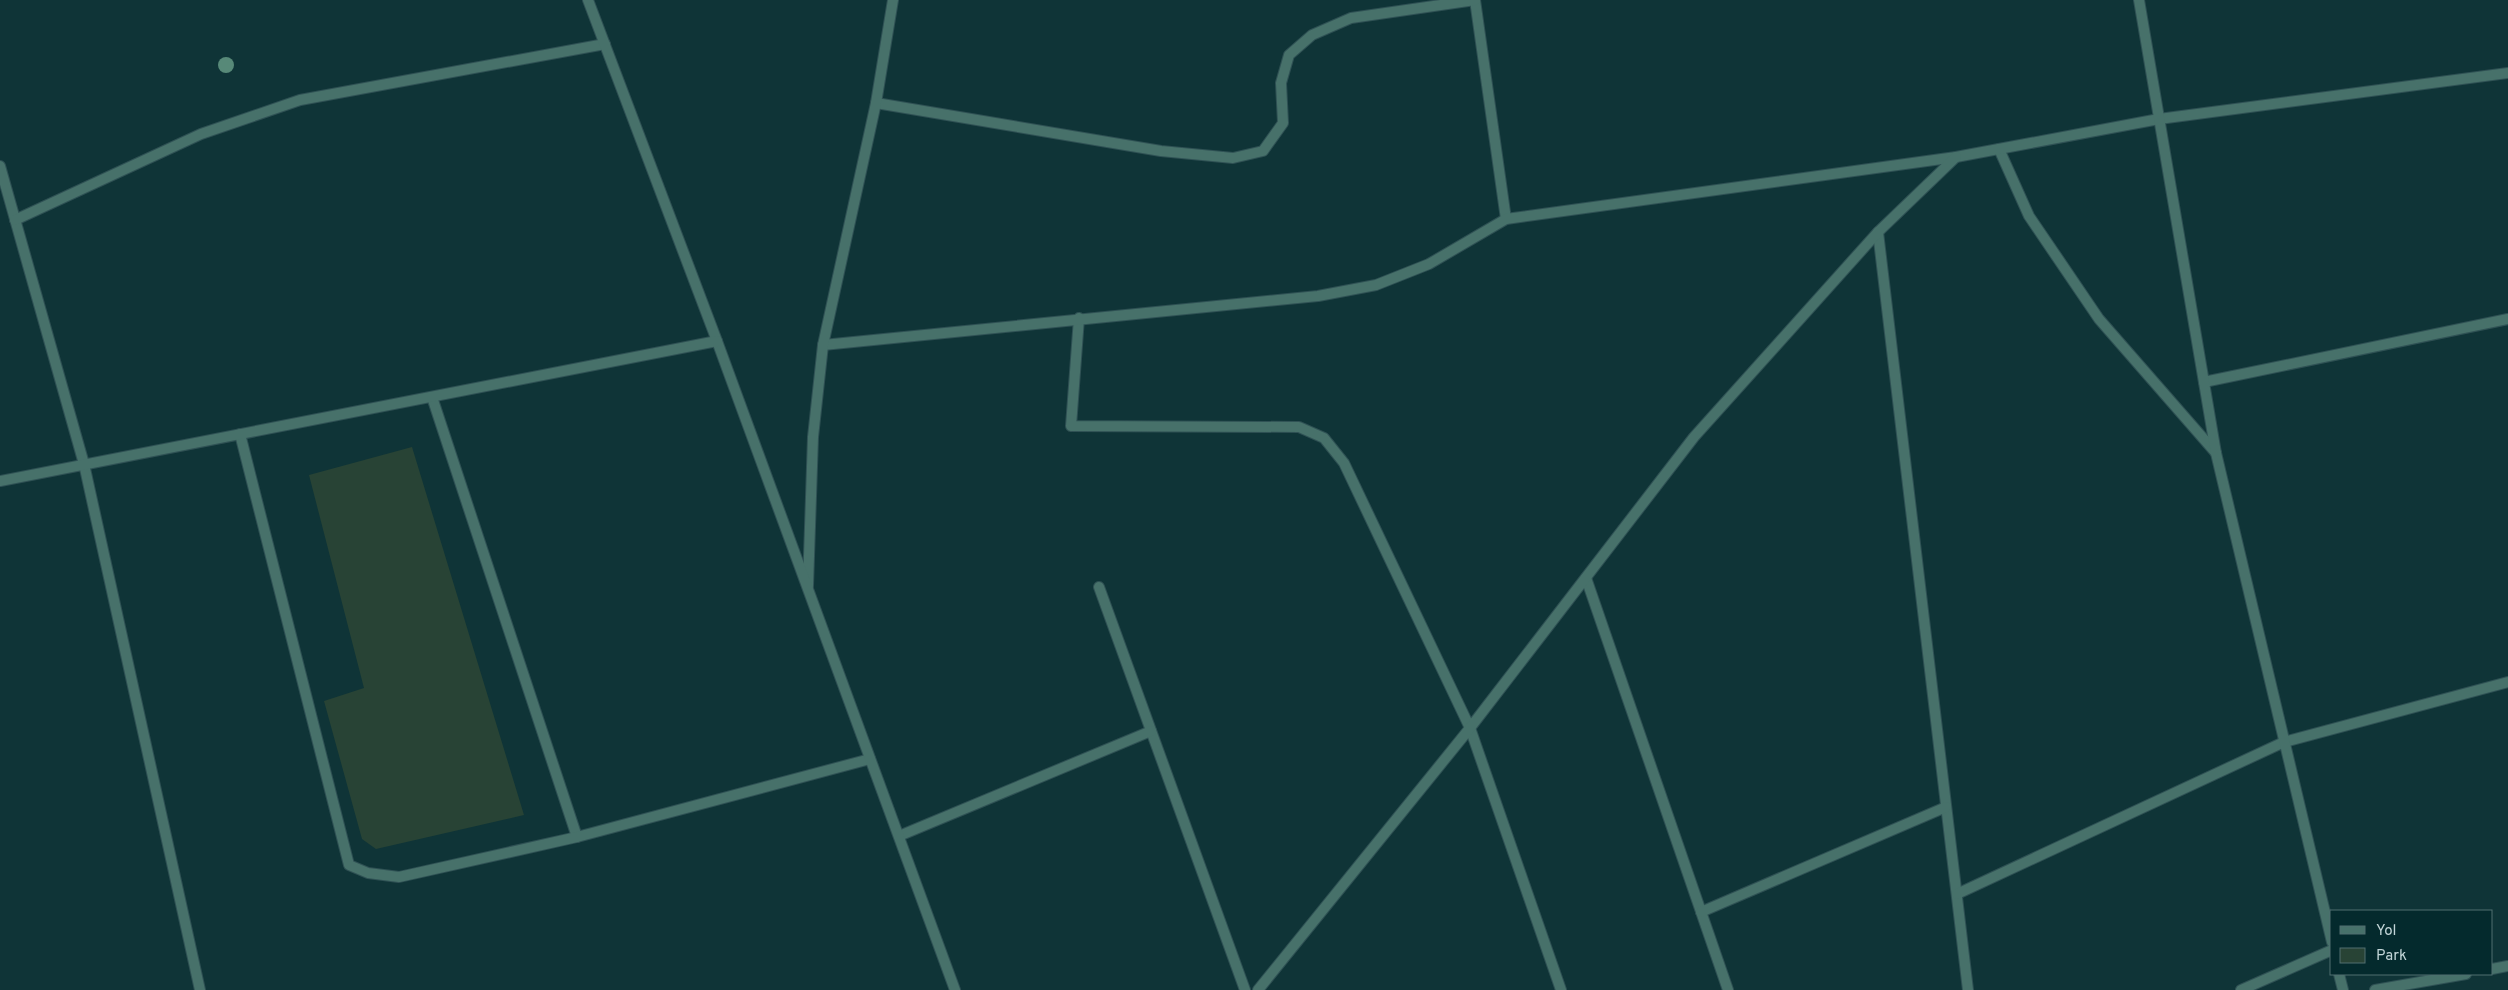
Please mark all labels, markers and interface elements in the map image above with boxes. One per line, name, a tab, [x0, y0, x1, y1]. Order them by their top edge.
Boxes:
legend	[2330, 910, 2493, 975]
text: Yol	[2376, 922, 2397, 941]
text: Park	[2376, 947, 2407, 966]

